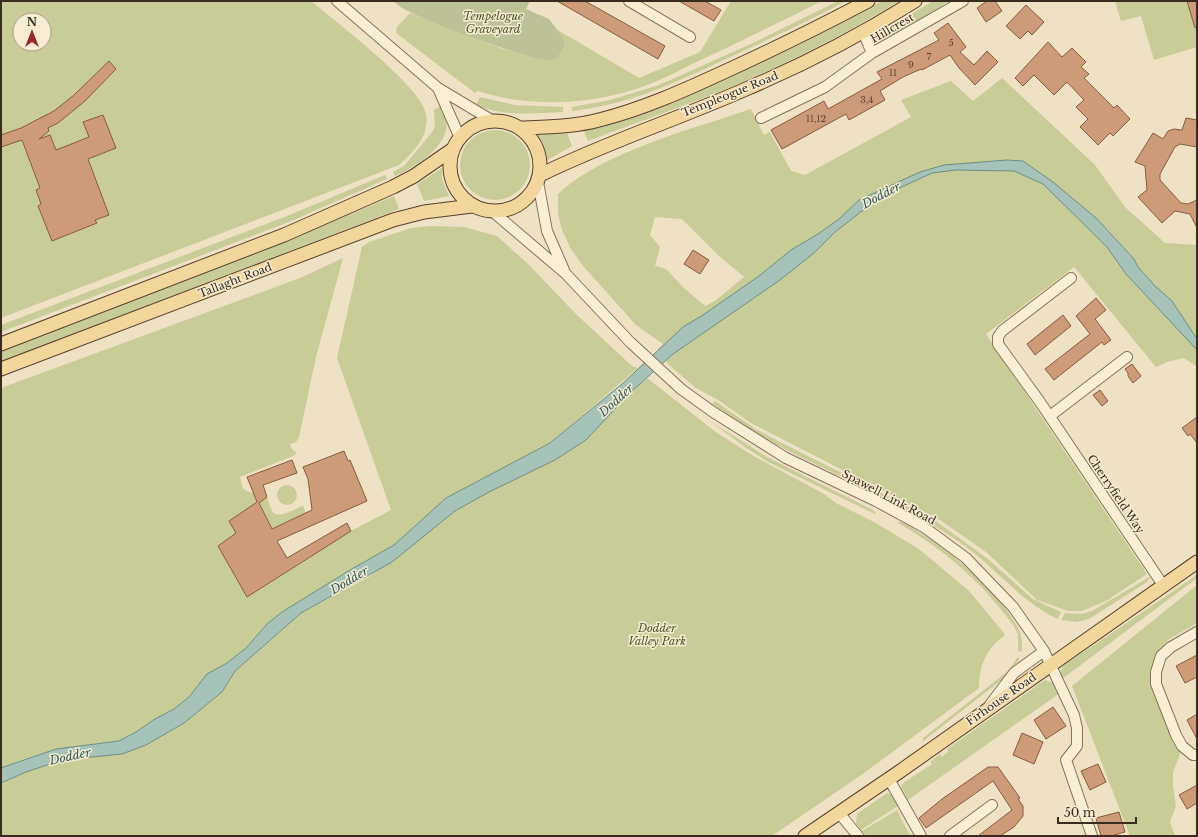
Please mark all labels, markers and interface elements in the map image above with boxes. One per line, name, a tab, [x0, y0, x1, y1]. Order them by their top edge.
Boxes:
park label: Tempelogue Graveyard	[463, 9, 523, 36]
street label: Hillcrest	[868, 10, 917, 46]
north arrow	[12, 12, 52, 52]
text: N	[27, 15, 38, 29]
house number: 5	[948, 37, 954, 48]
house number: 7	[927, 51, 932, 62]
house number: 9	[908, 59, 914, 70]
house number: 11	[889, 67, 897, 78]
street label: Templeogue Road	[680, 68, 781, 120]
house number: 3,4	[860, 94, 874, 105]
house number: 11,12	[806, 113, 826, 124]
water label: Dodder	[858, 178, 903, 212]
street label: Tallaght Road	[196, 259, 274, 300]
water label: Dodder	[595, 380, 637, 420]
street label: Cherryfield Way	[1084, 452, 1148, 536]
street label: Spawell Link Road	[840, 466, 939, 528]
water label: Dodder	[326, 563, 371, 598]
park label: Dodder Valley Park	[628, 621, 686, 648]
street label: Firhouse Road	[963, 669, 1039, 728]
water label: Dodder	[47, 744, 92, 768]
scale bar	[1058, 799, 1136, 825]
text: 50 m	[1064, 805, 1096, 820]

